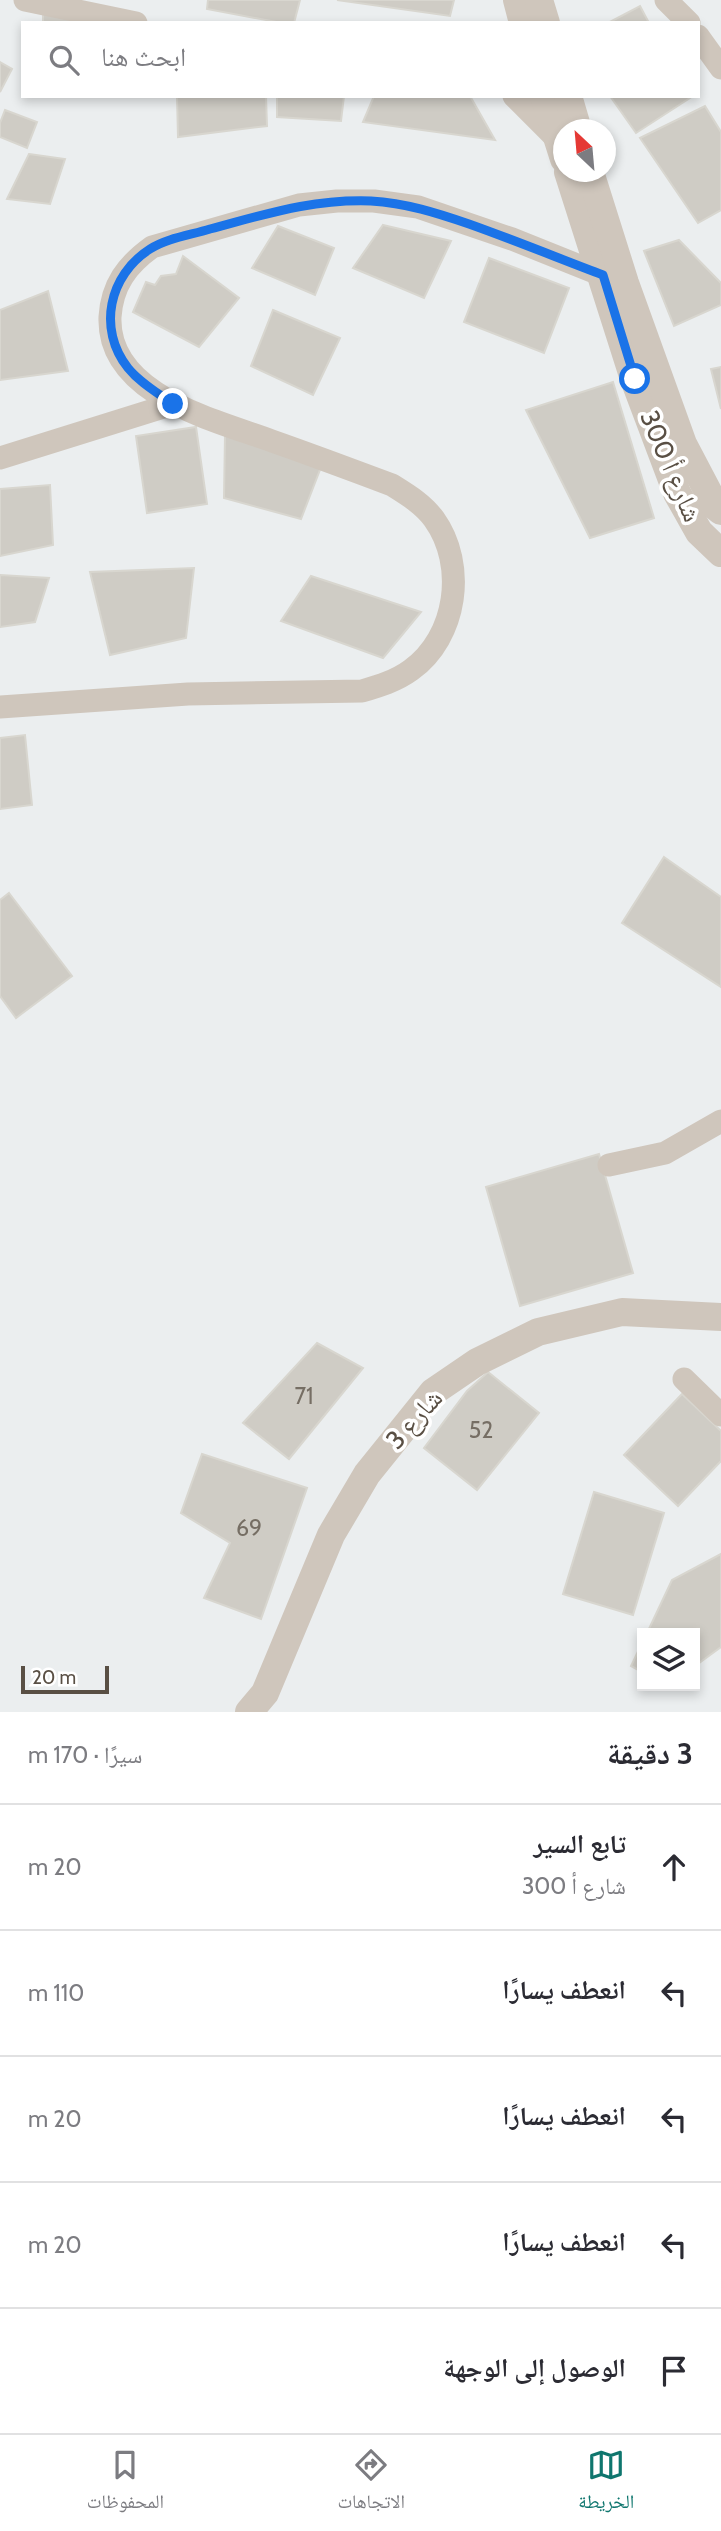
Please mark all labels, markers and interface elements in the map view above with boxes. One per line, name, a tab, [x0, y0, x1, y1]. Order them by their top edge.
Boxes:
search box	[21, 21, 700, 98]
icon: search	[45, 41, 83, 79]
text: ابحث هنا	[101, 41, 186, 73]
north arrow	[553, 119, 616, 182]
route start	[619, 363, 650, 394]
route end	[157, 388, 188, 419]
street label: شارع أ 300	[633, 406, 709, 526]
house number: 71	[294, 1382, 314, 1410]
street label: شارع 3	[379, 1383, 449, 1455]
house number: 52	[469, 1416, 493, 1444]
house number: 69	[236, 1514, 262, 1542]
map controls	[637, 1628, 700, 1691]
button: layers	[637, 1628, 700, 1691]
scale bar	[21, 1663, 108, 1695]
text: 20 m	[32, 1666, 76, 1689]
text: 3 دقيقة	[607, 1735, 693, 1772]
text: سيرًا · 170 m	[28, 1741, 142, 1769]
text: تابع السير	[533, 1828, 626, 1860]
icon: ahead	[655, 1848, 693, 1886]
text: 20 m	[28, 1853, 81, 1881]
text: شارع أ 300	[522, 1872, 626, 1900]
text: انعطف يسارًا	[502, 1974, 626, 2006]
icon: left	[655, 1974, 693, 2012]
text: 110 m	[28, 1979, 84, 2007]
text: انعطف يسارًا	[502, 2100, 626, 2132]
icon: left	[655, 2100, 693, 2138]
text: 20 m	[28, 2105, 81, 2133]
text: انعطف يسارًا	[502, 2226, 626, 2258]
icon: left	[655, 2226, 693, 2264]
text: 20 m	[28, 2231, 81, 2259]
text: الوصول إلى الوجهة	[443, 2352, 626, 2384]
icon: arrive	[655, 2352, 693, 2390]
tab: المحفوظات	[87, 2446, 164, 2520]
tab: الاتجاهات	[337, 2446, 405, 2520]
tab: الخريطة	[578, 2446, 634, 2520]

